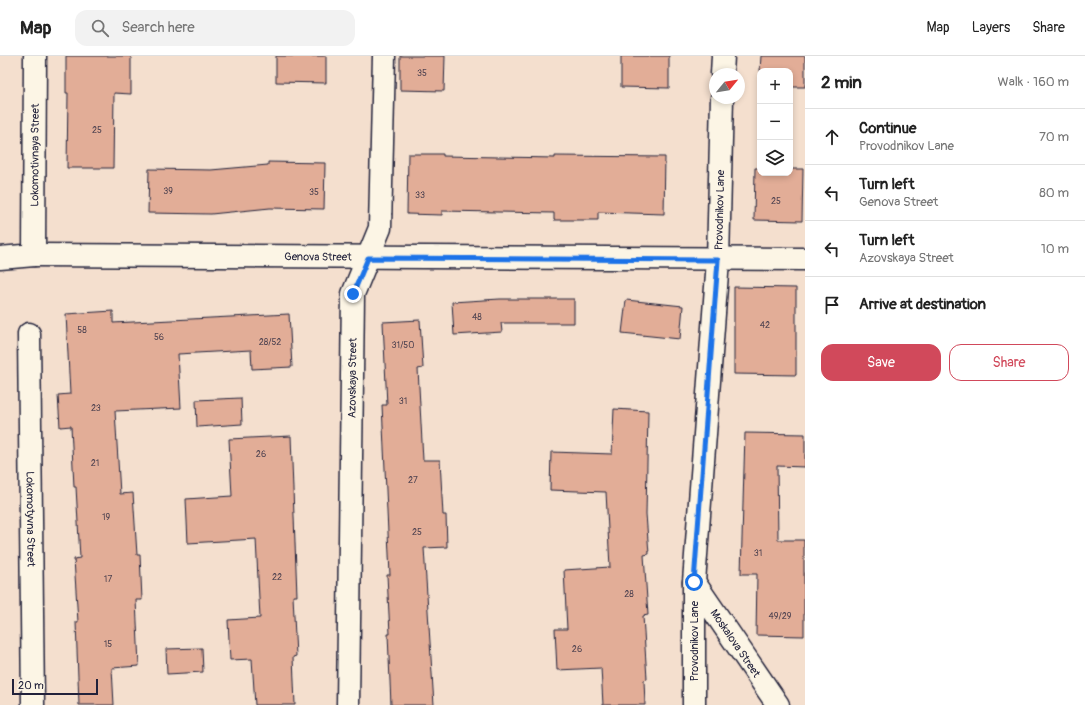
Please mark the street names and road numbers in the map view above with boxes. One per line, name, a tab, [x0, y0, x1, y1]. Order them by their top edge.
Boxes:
street label: Lokomotivnaya Street	[28, 103, 41, 207]
street label: Provodnikov Lane	[712, 169, 727, 250]
street label: Genova Street	[284, 250, 352, 263]
street label: Azovskaya Street	[345, 337, 359, 418]
street label: Lokomotyvna Street	[24, 471, 38, 567]
street label: Provodnikov Lane	[688, 600, 701, 681]
street label: Moskalova Street	[708, 607, 764, 680]

